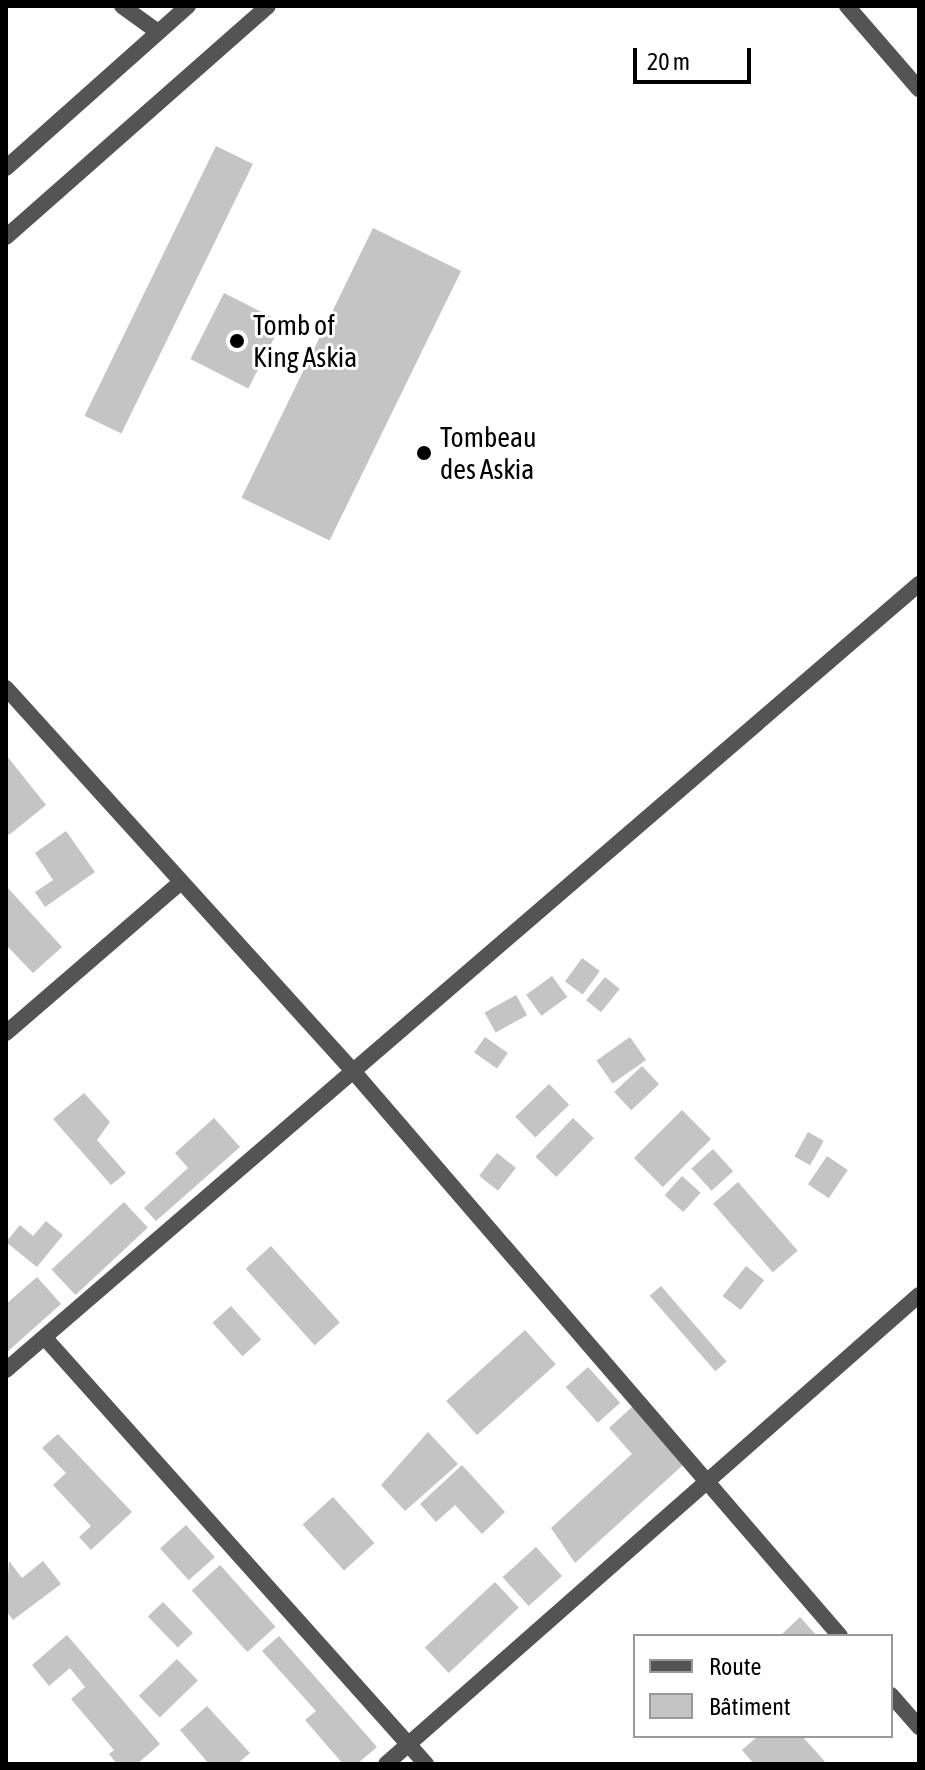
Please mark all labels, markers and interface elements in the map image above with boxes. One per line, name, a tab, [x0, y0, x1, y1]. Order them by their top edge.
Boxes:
scale bar	[637, 32, 755, 82]
text: 20 m	[647, 48, 690, 75]
place label: Tomb of King Askia	[253, 308, 357, 374]
marker: Tomb of King Askia	[228, 332, 246, 350]
place label: Tombeau des Askia	[440, 420, 536, 486]
marker: Tombeau des Askia	[415, 444, 433, 462]
legend	[633, 1634, 893, 1738]
text: Route	[709, 1653, 761, 1680]
text: Bâtiment	[709, 1693, 791, 1720]

